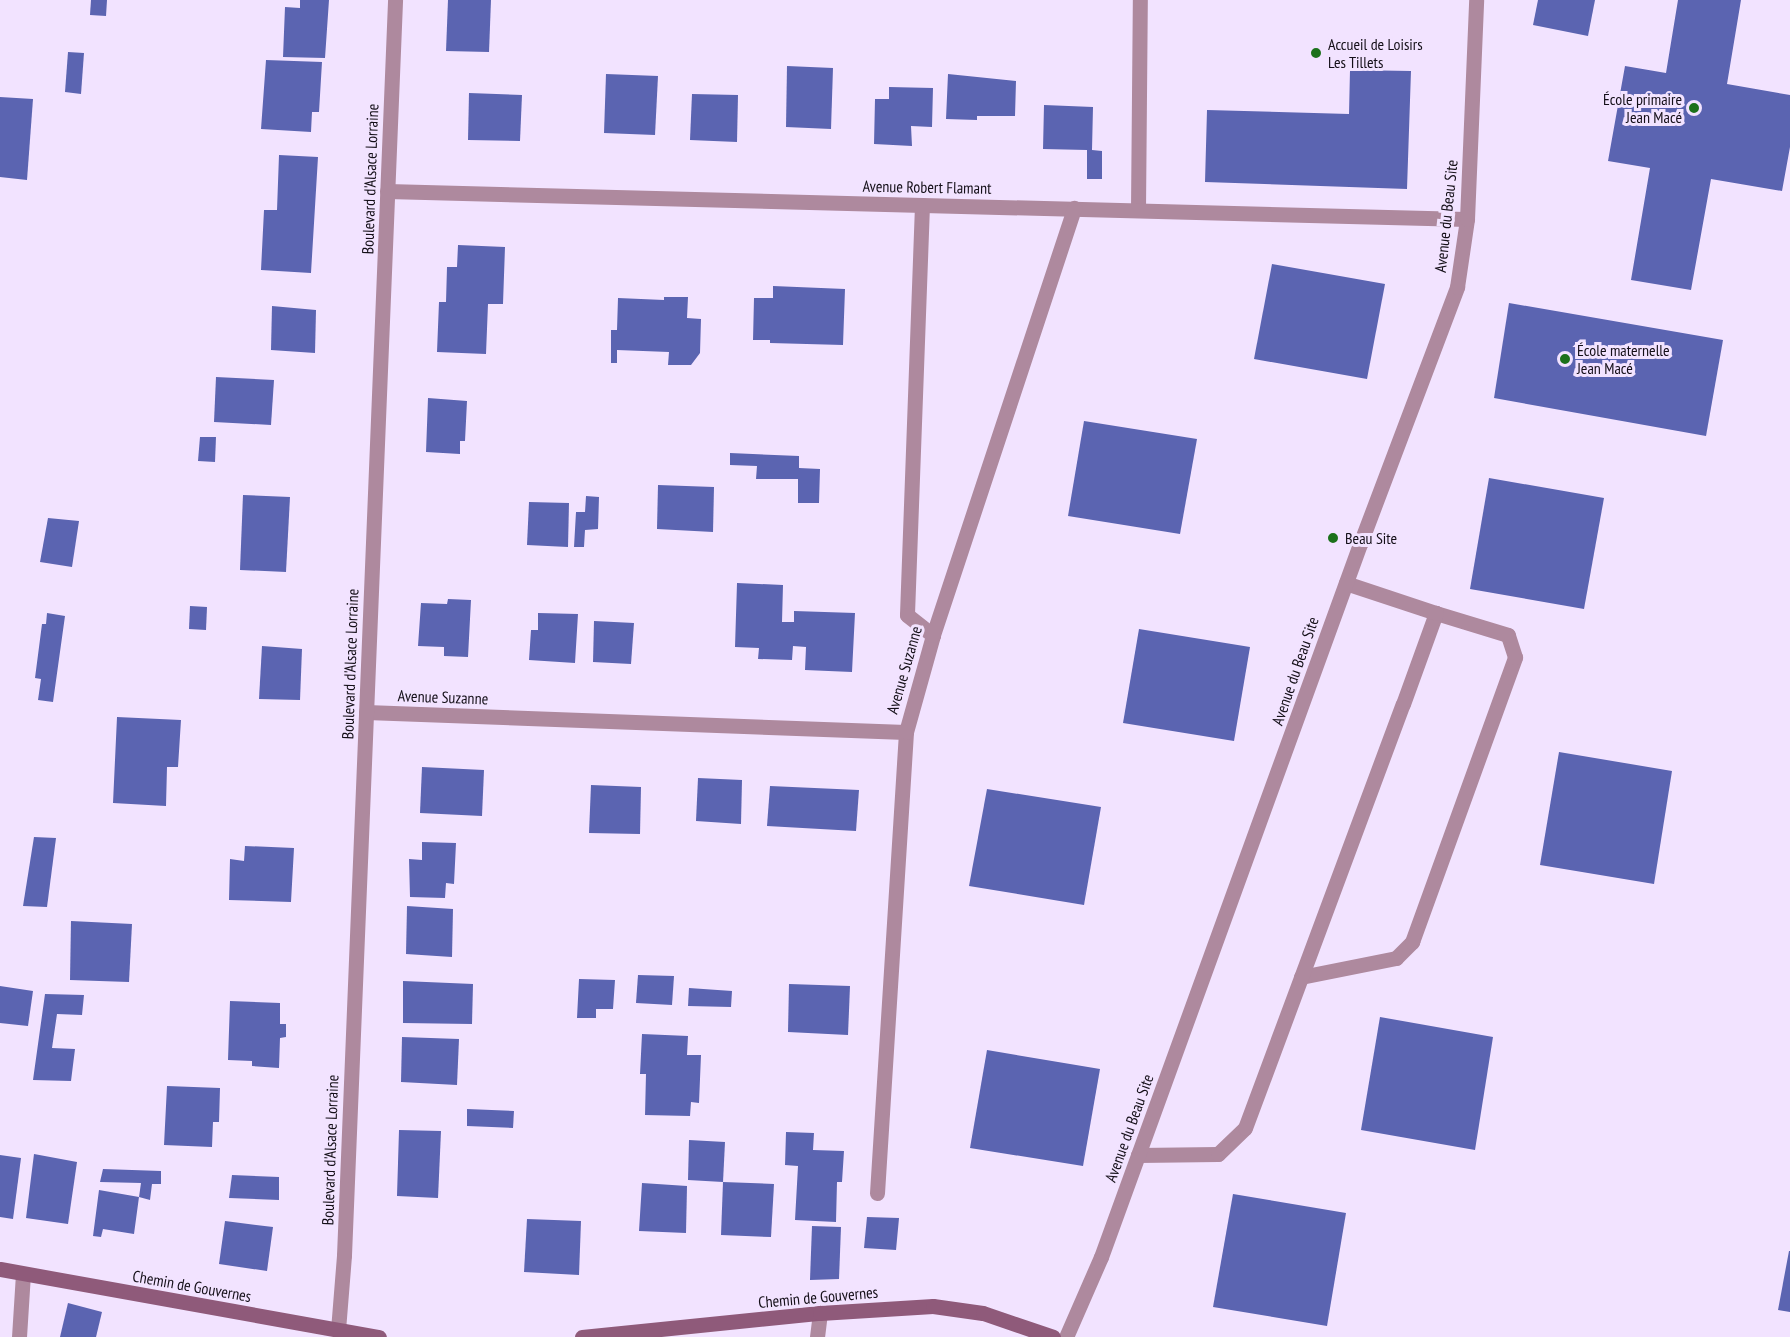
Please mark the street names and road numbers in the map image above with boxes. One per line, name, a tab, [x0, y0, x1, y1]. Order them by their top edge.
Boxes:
street label: Boulevard d'Alsace Lorraine	[358, 103, 382, 255]
street label: Avenue du Beau Site	[1431, 159, 1461, 273]
street label: Avenue Robert Flamant	[862, 176, 992, 198]
street label: Boulevard d'Alsace Lorraine	[338, 588, 362, 740]
street label: Avenue du Beau Site	[1267, 614, 1323, 728]
street label: Avenue Suzanne	[882, 624, 926, 716]
street label: Avenue Suzanne	[397, 686, 489, 708]
street label: Avenue du Beau Site	[1101, 1072, 1157, 1184]
street label: Boulevard d'Alsace Lorraine	[318, 1074, 342, 1226]
street label: Chemin de Gouvernes	[131, 1266, 253, 1306]
street label: Chemin de Gouvernes	[757, 1282, 879, 1312]

